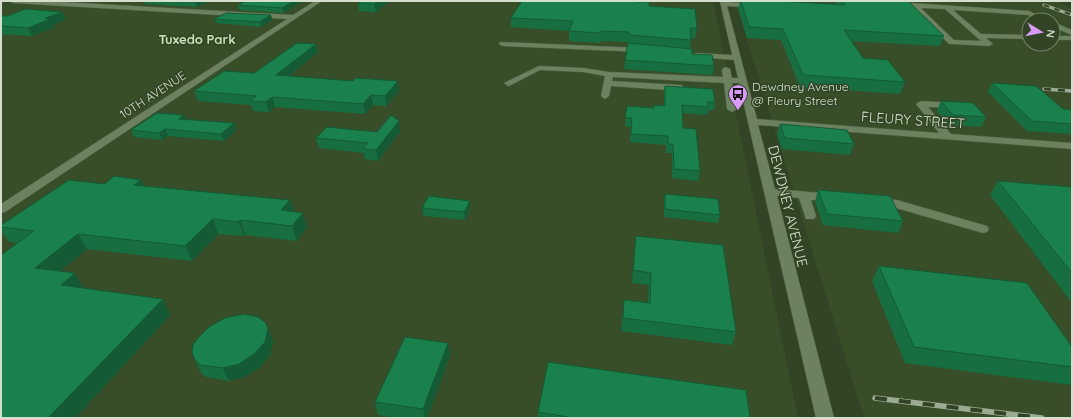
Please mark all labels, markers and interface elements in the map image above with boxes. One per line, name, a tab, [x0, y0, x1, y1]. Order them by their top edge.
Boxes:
north arrow	[1021, 12, 1061, 52]
text: N	[1043, 29, 1058, 39]
district label: Tuxedo Park	[158, 31, 236, 47]
street label: 10TH AVENUE	[117, 67, 189, 122]
place label: Dewdney Avenue @ Fleury Street	[752, 79, 849, 108]
bus stop icon: Dewdney Avenue @ Fleury Street	[727, 83, 749, 111]
street label: FLEURY STREET	[860, 107, 966, 133]
street label: DEWDNEY AVENUE	[764, 143, 812, 269]

